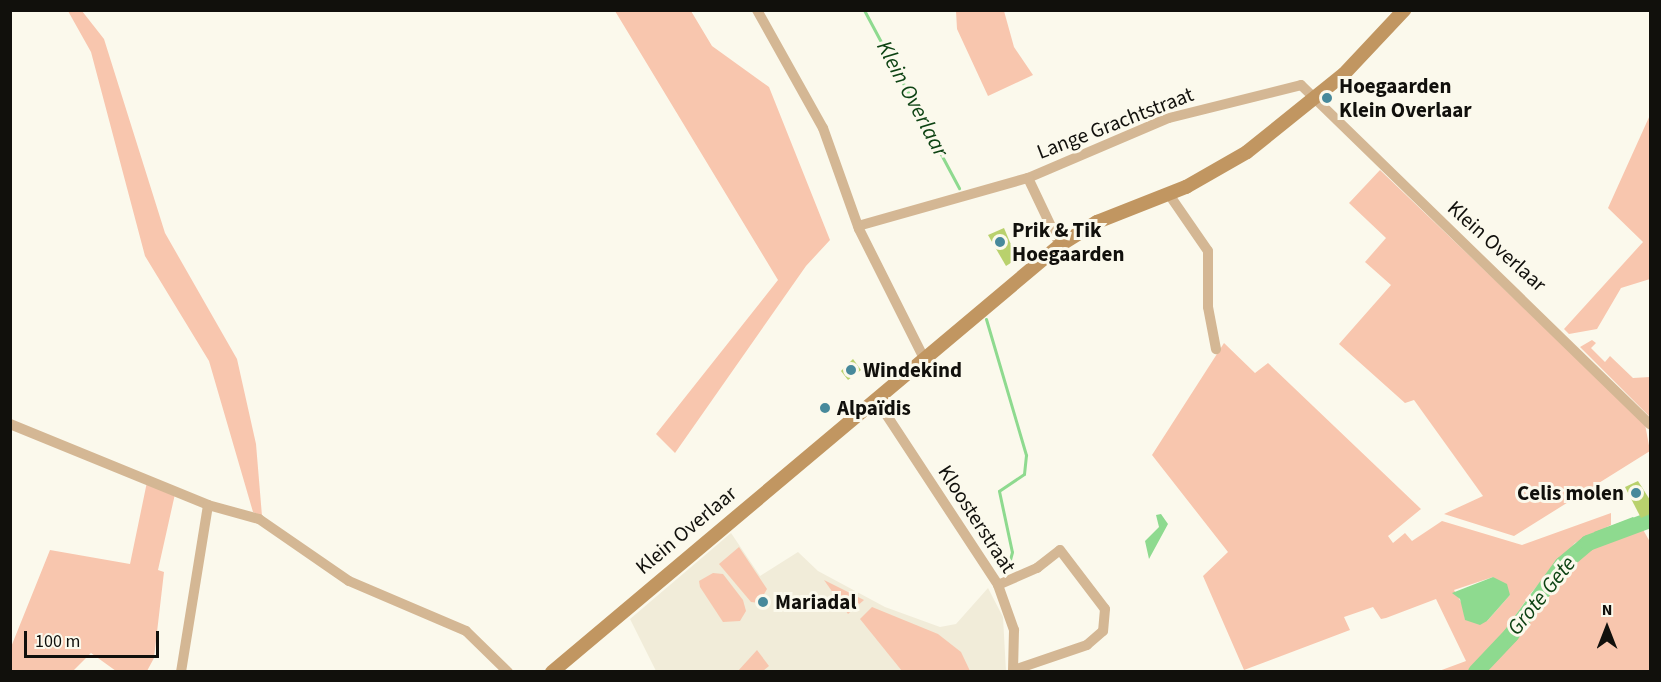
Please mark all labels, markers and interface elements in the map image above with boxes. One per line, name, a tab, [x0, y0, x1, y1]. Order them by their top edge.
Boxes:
water label: Klein Overlaar	[870, 36, 954, 162]
place label: Hoegaarden Klein Overlaar	[1339, 73, 1472, 123]
street label: Lange Grachtstraat	[1033, 82, 1197, 164]
marker: Hoegaarden Klein Overlaar	[1320, 91, 1334, 105]
street label: Klein Overlaar	[1443, 195, 1551, 297]
place label: Prik & Tik Hoegaarden	[1012, 217, 1124, 267]
marker: Prik & Tik Hoegaarden	[993, 235, 1007, 249]
place label: Windekind	[863, 357, 962, 383]
marker: Windekind	[844, 363, 858, 377]
place label: Alpaïdis	[837, 395, 911, 421]
marker: Alpaïdis	[818, 401, 832, 415]
street label: Kloosterstraat	[933, 460, 1021, 578]
place label: Celis molen	[1517, 480, 1624, 506]
street label: Klein Overlaar	[630, 481, 742, 579]
marker: Celis molen	[1629, 486, 1643, 500]
water label: Grote Gete	[1502, 551, 1582, 641]
place label: Mariadal	[775, 589, 856, 615]
marker: Mariadal	[756, 595, 770, 609]
north arrow	[1577, 598, 1637, 658]
text: N	[1602, 599, 1612, 621]
scale bar	[27, 619, 162, 657]
text: 100 m	[35, 629, 80, 654]

